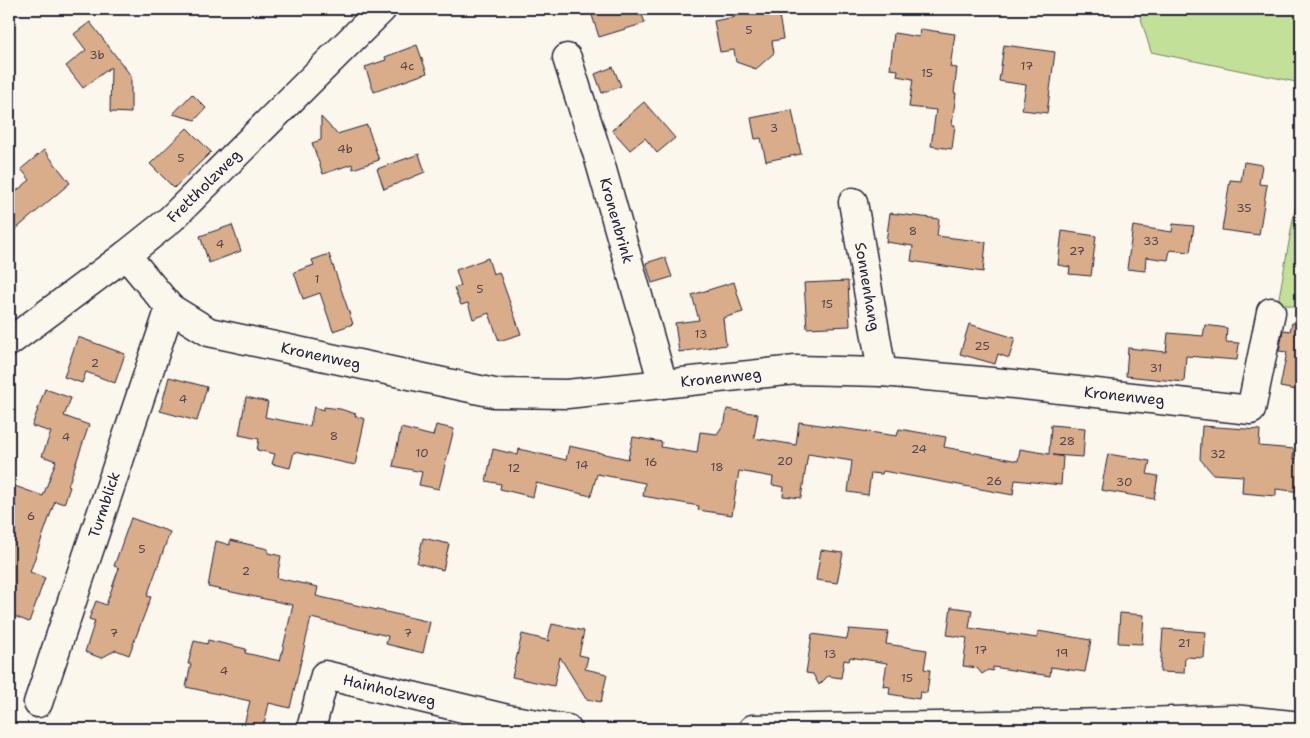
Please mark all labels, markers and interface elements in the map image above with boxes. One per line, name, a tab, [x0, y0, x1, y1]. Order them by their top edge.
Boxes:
house number: 5	[745, 22, 753, 38]
house number: 3b	[89, 47, 105, 63]
house number: 4c	[400, 58, 414, 74]
house number: 17	[1021, 58, 1033, 74]
house number: 15	[921, 65, 933, 81]
house number: 3	[770, 120, 778, 136]
house number: 4b	[337, 141, 353, 157]
street label: Frettholzweg	[163, 145, 245, 227]
house number: 5	[177, 150, 185, 166]
street label: Kronenbrink	[595, 175, 638, 266]
house number: 35	[1236, 200, 1252, 216]
house number: 8	[909, 223, 917, 239]
house number: 33	[1143, 233, 1159, 249]
house number: 4	[216, 236, 224, 252]
street label: Sonnenhang	[850, 241, 885, 333]
house number: 27	[1069, 243, 1085, 259]
house number: 1	[314, 271, 320, 287]
house number: 5	[476, 281, 484, 297]
house number: 15	[821, 296, 833, 312]
house number: 13	[695, 326, 707, 342]
street label: Kronenweg	[279, 338, 363, 374]
house number: 25	[974, 338, 990, 354]
house number: 2	[91, 355, 99, 371]
house number: 31	[1150, 360, 1162, 376]
street label: Kronenweg	[680, 364, 763, 392]
street label: Kronenweg	[1083, 382, 1166, 410]
house number: 4	[179, 391, 187, 407]
house number: 8	[330, 428, 338, 444]
house number: 4	[62, 429, 70, 445]
house number: 28	[1059, 433, 1075, 449]
house number: 24	[911, 441, 927, 457]
house number: 10	[415, 445, 429, 461]
house number: 32	[1210, 446, 1226, 462]
house number: 20	[777, 453, 793, 469]
house number: 16	[644, 454, 658, 470]
house number: 14	[576, 457, 588, 473]
house number: 18	[710, 459, 724, 475]
house number: 12	[508, 460, 520, 476]
street label: Turmblick	[84, 469, 125, 541]
house number: 26	[986, 473, 1002, 489]
house number: 30	[1116, 474, 1132, 490]
house number: 6	[27, 508, 35, 524]
house number: 5	[138, 541, 146, 557]
house number: 2	[242, 563, 250, 579]
house number: 7	[110, 625, 118, 641]
house number: 7	[404, 625, 412, 641]
house number: 21	[1178, 635, 1190, 651]
house number: 17	[975, 642, 987, 658]
house number: 19	[1056, 645, 1068, 661]
house number: 13	[824, 646, 836, 662]
house number: 4	[220, 663, 228, 679]
street label: Hainholzweg	[341, 670, 438, 711]
house number: 15	[901, 670, 913, 686]

